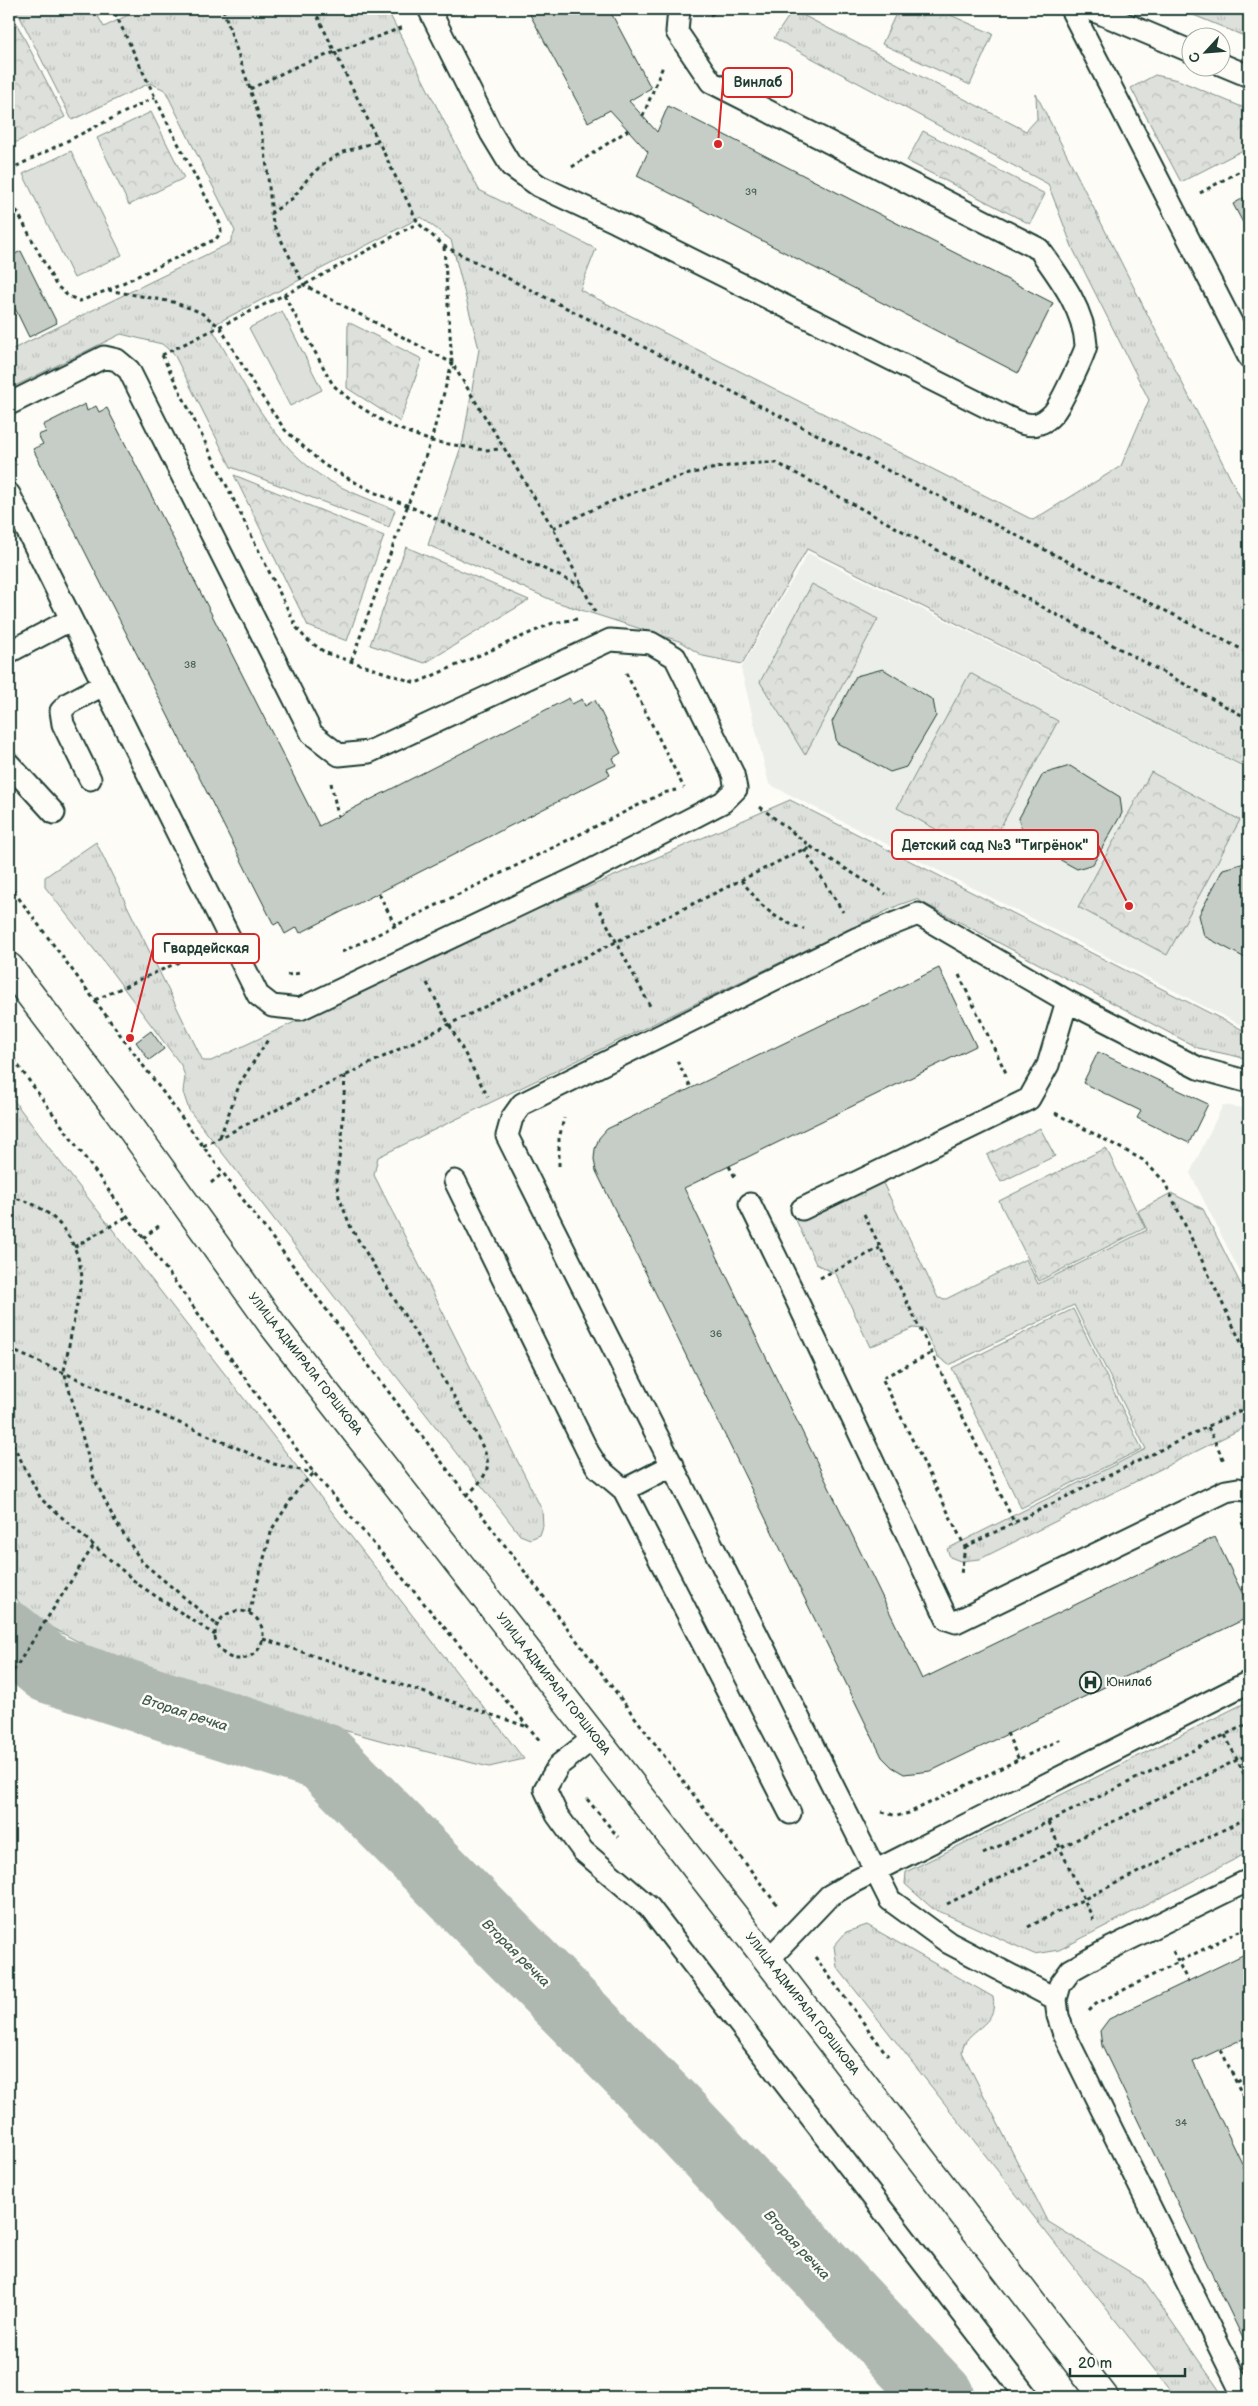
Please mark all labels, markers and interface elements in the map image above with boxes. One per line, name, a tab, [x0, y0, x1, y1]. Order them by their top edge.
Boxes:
north arrow	[1180, 28, 1230, 78]
text: С	[1185, 49, 1205, 66]
callout: Винлаб	[723, 68, 792, 97]
text: Винлаб	[733, 74, 783, 91]
house number: 39	[745, 186, 757, 198]
house number: 38	[184, 659, 196, 671]
callout: Детский сад №3 "Тигрёнок"	[892, 830, 1098, 859]
text: Детский сад №3 "Тигрёнок"	[902, 837, 1088, 854]
callout: Гвардейская	[153, 934, 259, 963]
text: Гвардейская	[163, 940, 249, 957]
street label: УЛИЦА АДМИРАЛА ГОРШКОВА	[245, 1290, 366, 1439]
house number: 36	[710, 1328, 722, 1340]
street label: УЛИЦА АДМИРАЛА ГОРШКОВА	[493, 1610, 614, 1759]
hospital icon: Юнилаб	[1078, 1670, 1102, 1694]
place label: Юнилаб	[1106, 1675, 1152, 1690]
water label: Вторая речка	[140, 1691, 230, 1735]
water label: Вторая речка	[478, 1915, 554, 1991]
street label: УЛИЦА АДМИРАЛА ГОРШКОВА	[742, 1930, 863, 2079]
house number: 34	[1175, 2117, 1187, 2129]
water label: Вторая речка	[760, 2207, 834, 2283]
scale bar	[1070, 2346, 1186, 2378]
text: 20 m	[1078, 2354, 1112, 2373]

